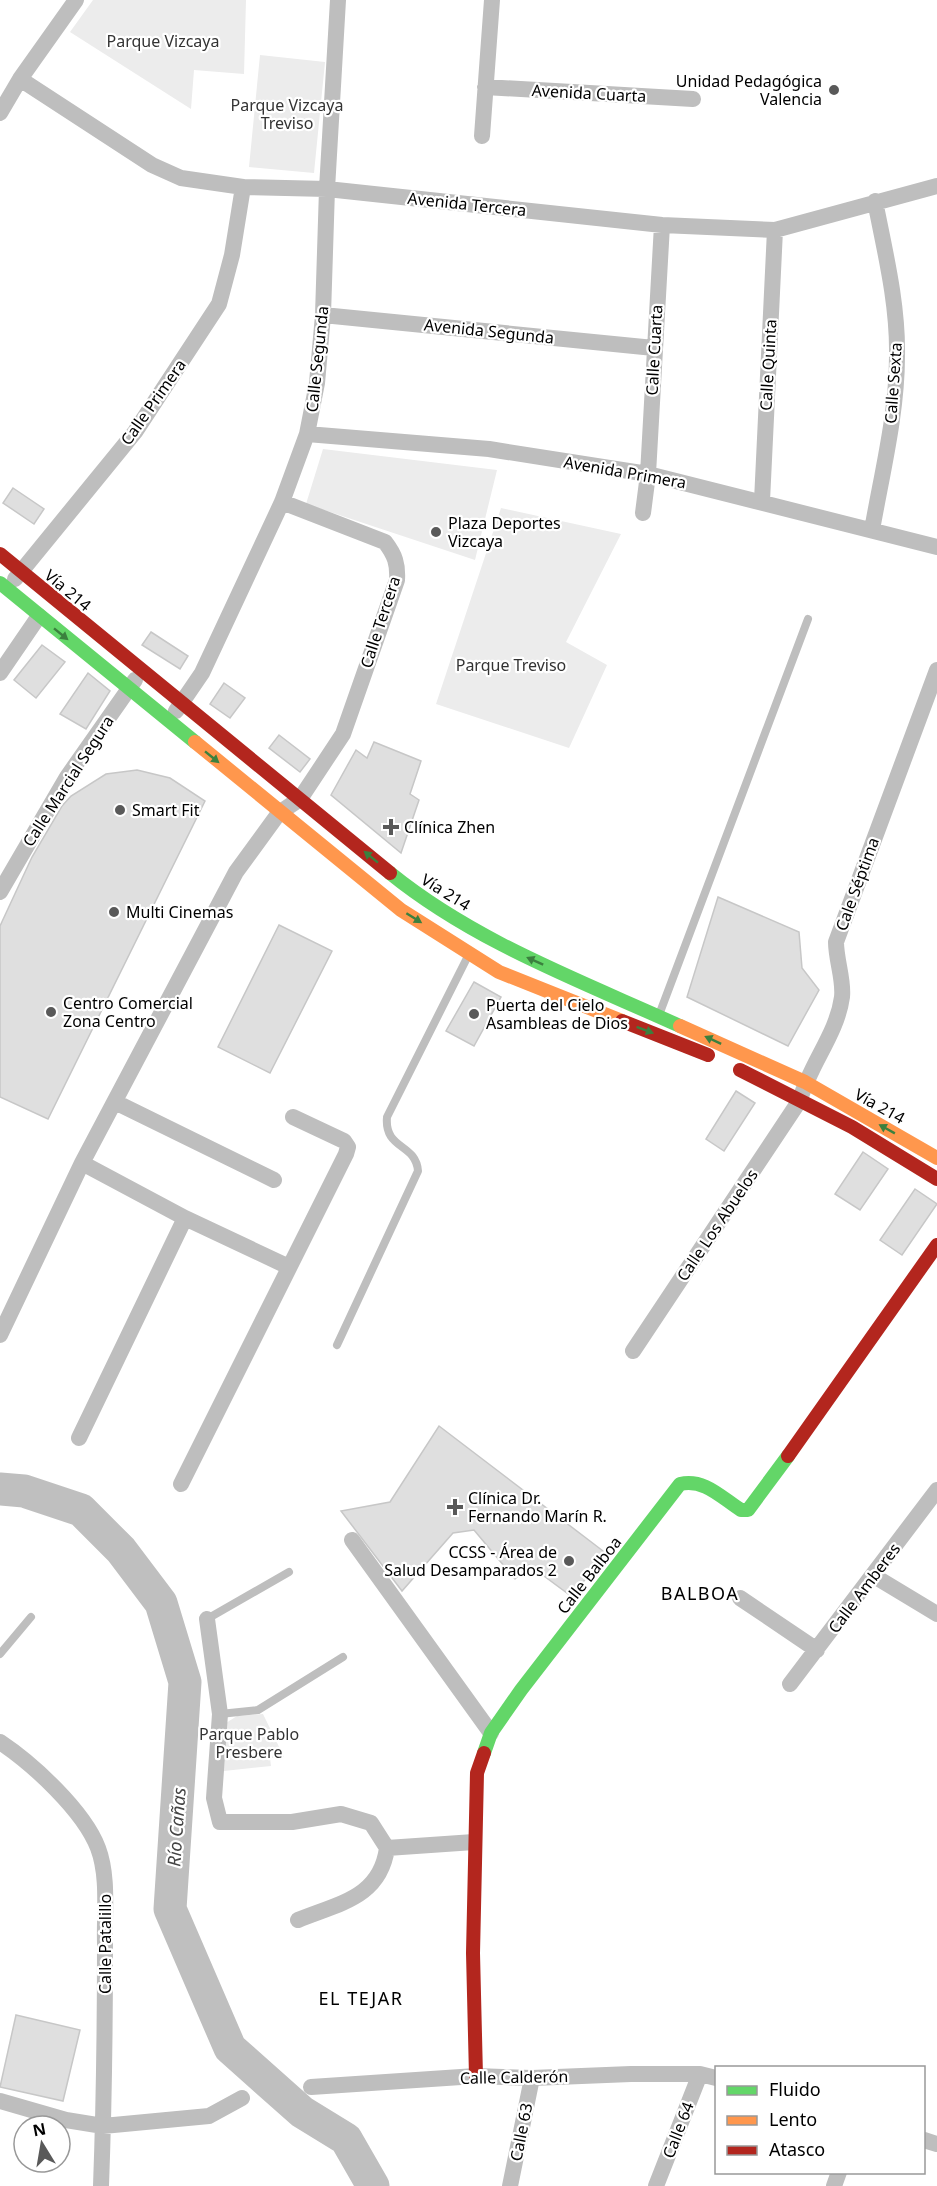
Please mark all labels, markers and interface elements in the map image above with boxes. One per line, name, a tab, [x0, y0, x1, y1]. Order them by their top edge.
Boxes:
park label: Parque Vizcaya	[107, 30, 219, 52]
place label: Unidad Pedagógica Valencia	[676, 70, 822, 110]
street label: Avenida Cuarta	[531, 79, 647, 107]
marker: Unidad Pedagógica Valencia	[827, 83, 841, 97]
park label: Parque Vizcaya Treviso	[231, 94, 343, 134]
street label: Avenida Tercera	[406, 187, 528, 221]
street label: Calle Cuarta	[641, 304, 667, 396]
street label: Calle Segunda	[300, 305, 334, 413]
street label: Avenida Segunda	[423, 313, 555, 349]
street label: Calle Quinta	[755, 319, 781, 411]
street label: Calle Sexta	[879, 342, 907, 424]
street label: Calle Primera	[115, 355, 191, 449]
street label: Avenida Primera	[562, 450, 688, 494]
place label: Plaza Deportes Vizcaya	[448, 512, 561, 552]
marker: Plaza Deportes Vizcaya	[429, 525, 443, 539]
street label: Vía 214	[40, 564, 96, 616]
street label: Calle Tercera	[355, 573, 405, 671]
one-way arrow	[53, 627, 68, 640]
park label: Parque Treviso	[456, 654, 566, 676]
street label: Calle Marcial Segura	[17, 711, 119, 851]
one-way arrow	[204, 751, 220, 764]
place label: Smart Fit	[132, 799, 200, 821]
marker: Smart Fit	[113, 803, 127, 817]
place label: Clínica Zhen	[404, 816, 495, 838]
marker: Clínica Zhen	[382, 818, 400, 836]
street label: Cale Séptima	[830, 834, 884, 934]
one-way arrow	[363, 851, 378, 864]
street label: Vía 214	[417, 868, 475, 916]
place label: Multi Cinemas	[126, 901, 233, 923]
marker: Multi Cinemas	[107, 905, 121, 919]
one-way arrow	[406, 912, 422, 923]
one-way arrow	[526, 955, 544, 965]
place label: Centro Comercial Zona Centro	[63, 992, 193, 1032]
place label: Puerta del Cielo Asambleas de Dios	[486, 994, 628, 1034]
marker: Centro Comercial Zona Centro	[44, 1005, 58, 1019]
marker: Puerta del Cielo Asambleas de Dios	[467, 1007, 481, 1021]
one-way arrow	[636, 1026, 654, 1035]
one-way arrow	[704, 1036, 721, 1045]
street label: Vía 214	[851, 1083, 909, 1129]
one-way arrow	[878, 1124, 895, 1134]
street label: Calle Los Abuelos	[671, 1165, 763, 1285]
place label: Clínica Dr. Fernando Marín R.	[468, 1487, 607, 1527]
marker: Clínica Dr. Fernando Marín R.	[446, 1498, 464, 1516]
street label: Calle Balboa	[552, 1532, 626, 1618]
street label: Calle Amberes	[823, 1538, 905, 1638]
place label: CCSS - Área de Salud Desamparados 2	[384, 1541, 557, 1581]
marker: CCSS - Área de Salud Desamparados 2	[562, 1554, 576, 1568]
district label: BALBOA	[661, 1581, 739, 1605]
park label: Parque Pablo Presbere	[199, 1723, 299, 1763]
water label: Río Cañas	[161, 1787, 191, 1867]
street label: Calle Patalillo	[94, 1894, 116, 1994]
district label: EL TEJAR	[319, 1986, 403, 2010]
street label: Calle Calderón	[460, 2065, 568, 2089]
legend	[715, 2066, 925, 2174]
text: Fluido	[769, 2077, 821, 2101]
street label: Calle 64	[657, 2099, 699, 2161]
street label: Calle 63	[505, 2101, 537, 2163]
text: Lento	[769, 2107, 817, 2131]
north arrow	[12, 2114, 72, 2174]
text: N	[31, 2117, 48, 2141]
text: Atasco	[769, 2137, 825, 2161]

